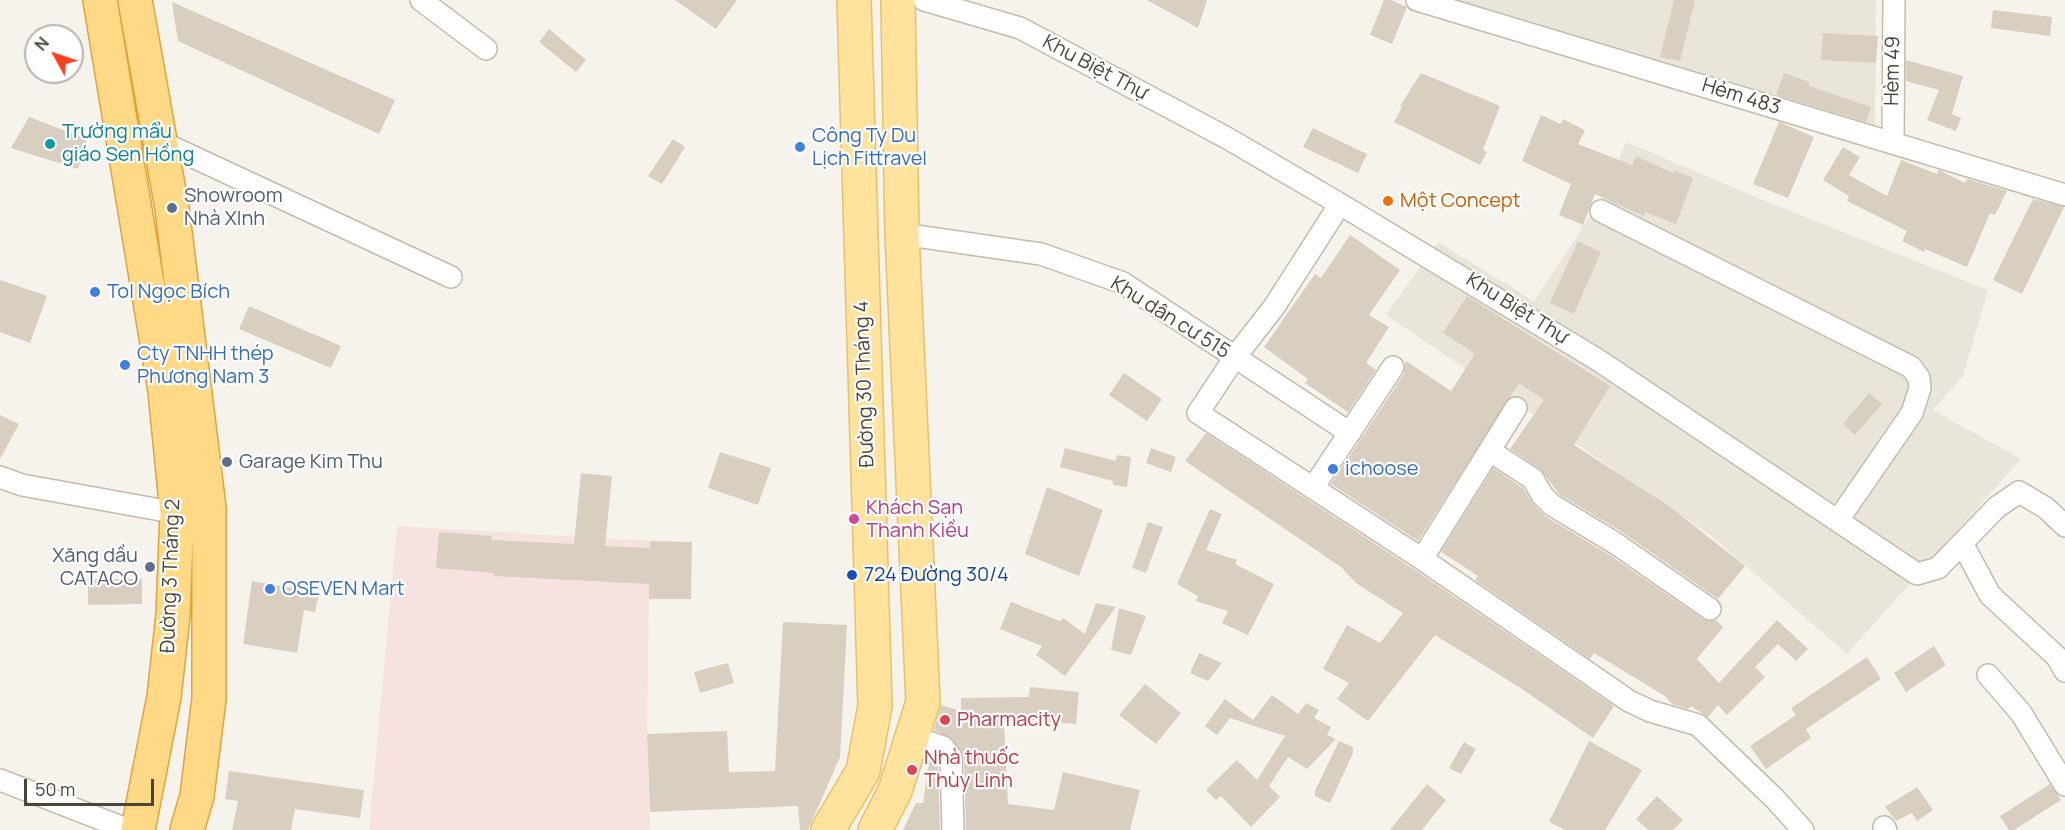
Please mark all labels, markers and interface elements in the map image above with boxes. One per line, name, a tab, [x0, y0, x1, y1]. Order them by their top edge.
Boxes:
north arrow	[24, 24, 84, 84]
street label: Khu Biệt Thự	[1038, 30, 1152, 106]
text: N	[30, 32, 54, 55]
street label: Hèm 49	[1880, 36, 1906, 106]
street label: Hẻm 483	[1699, 74, 1783, 120]
place label: Trường mẩu giáo Sen Hồng	[62, 120, 194, 167]
place label: Công Ty Du Lịch Fittravel	[812, 124, 927, 171]
marker: Trường mẩu giáo Sen Hồng	[43, 137, 57, 151]
marker: Công Ty Du Lịch Fittravel	[793, 140, 807, 154]
place label: Showroom Nhà XInh	[184, 184, 283, 231]
place label: Một Concept	[1400, 189, 1521, 213]
marker: Một Concept	[1381, 194, 1395, 208]
marker: Showroom Nhà XInh	[165, 201, 179, 215]
street label: Khu Biệt Thự	[1461, 268, 1573, 350]
street label: Khu dân cư 515	[1106, 272, 1234, 364]
place label: Tol Ngọc Bích	[107, 280, 230, 304]
marker: Tol Ngọc Bích	[88, 285, 102, 299]
street label: Đường 30 Tháng 4	[850, 300, 880, 468]
place label: Cty TNHH thép Phương Nam 3	[137, 342, 274, 389]
marker: Cty TNHH thép Phương Nam 3	[118, 358, 132, 372]
place label: Garage Kim Thu	[239, 450, 383, 474]
marker: Garage Kim Thu	[220, 455, 234, 469]
place label: ichoose	[1345, 457, 1418, 481]
marker: ichoose	[1326, 462, 1340, 476]
place label: Khách Sạn Thanh Kiều	[866, 496, 969, 543]
street label: Đường 3 Tháng 2	[156, 499, 186, 653]
marker: Khách Sạn Thanh Kiều	[847, 512, 861, 526]
place label: Xăng dầu CATACO	[52, 544, 138, 591]
marker: Xăng dầu CATACO	[143, 560, 157, 574]
place label: 724 Đường 30/4	[864, 563, 1009, 587]
marker: 724 Đường 30/4	[845, 568, 859, 582]
place label: OSEVEN Mart	[282, 577, 404, 601]
marker: OSEVEN Mart	[263, 582, 277, 596]
place label: Pharmacity	[957, 708, 1061, 732]
marker: Pharmacity	[938, 713, 952, 727]
place label: Nhà thuốc Thùy Linh	[924, 746, 1019, 793]
marker: Nhà thuốc Thùy Linh	[905, 763, 919, 777]
scale bar	[27, 767, 158, 805]
text: 50 m	[35, 777, 75, 801]

